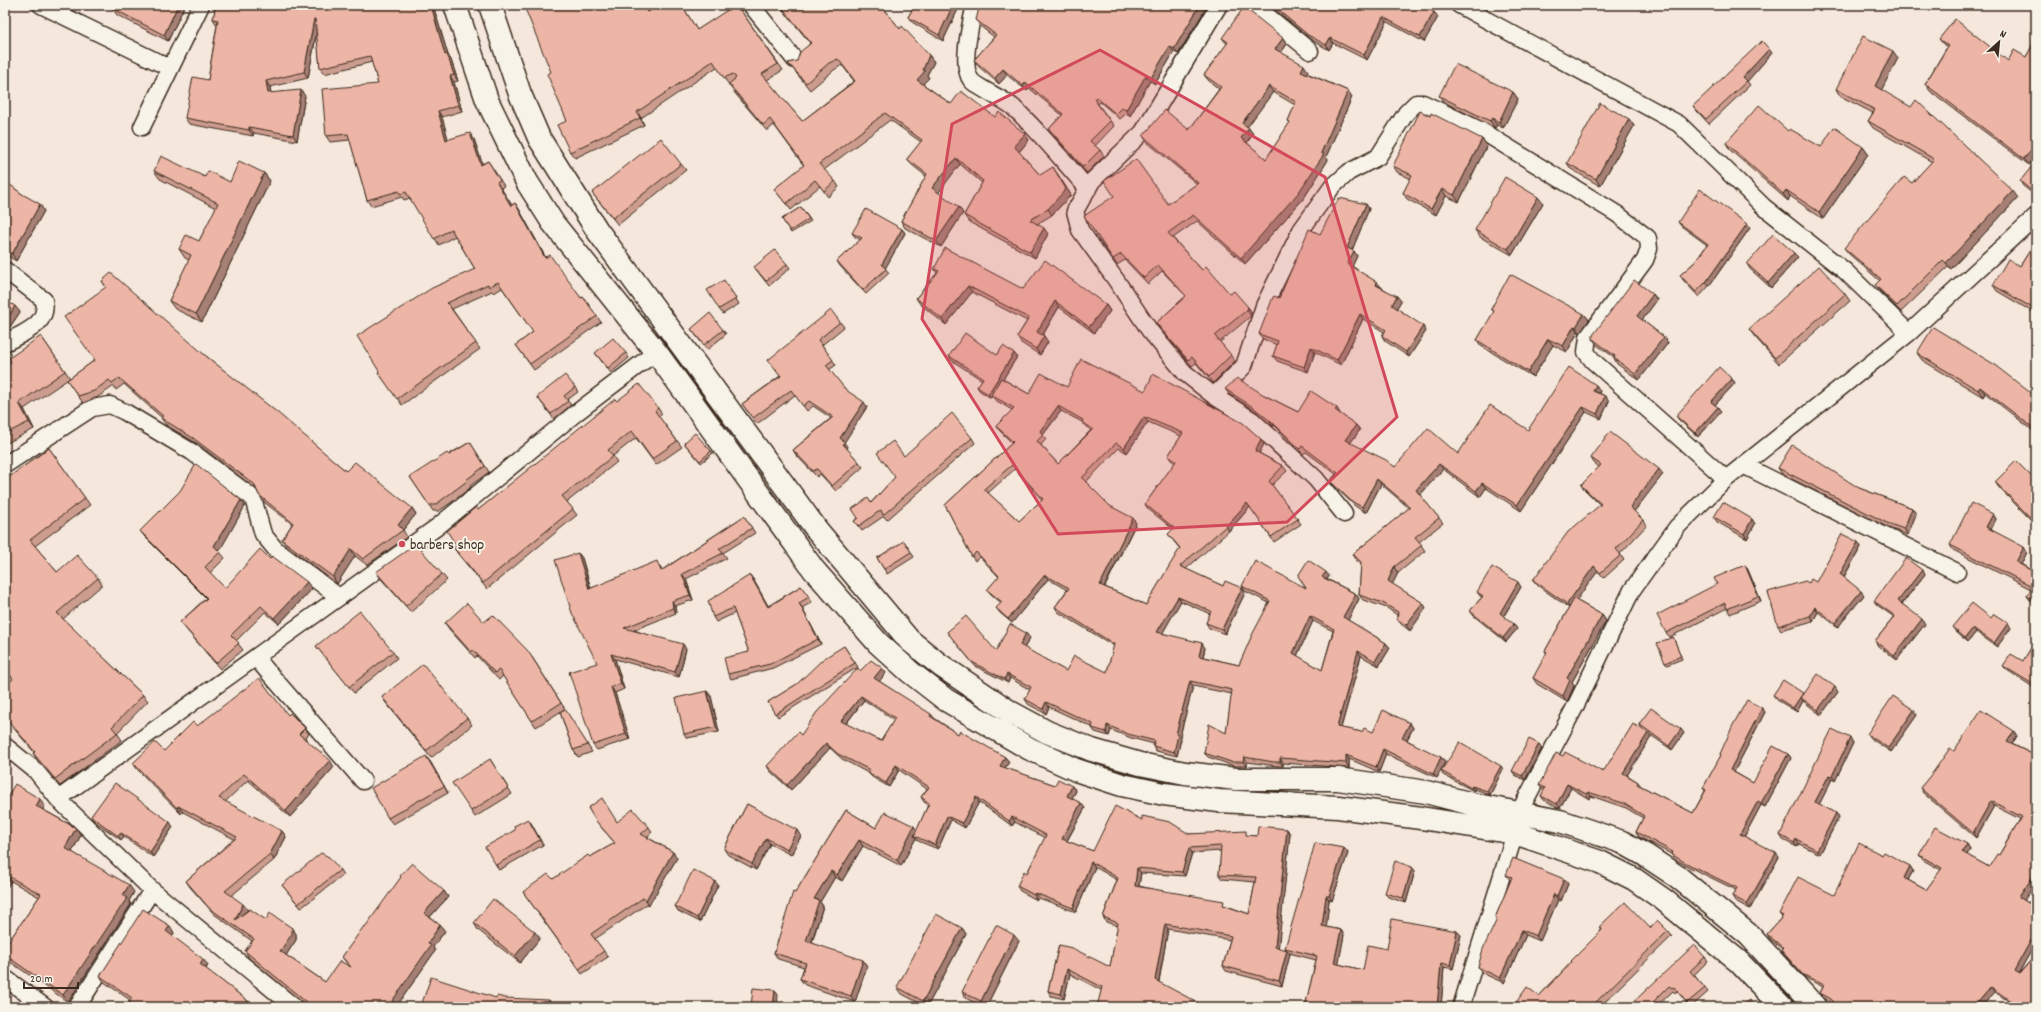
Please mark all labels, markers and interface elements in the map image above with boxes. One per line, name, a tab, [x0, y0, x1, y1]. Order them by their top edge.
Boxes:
north arrow	[1979, 22, 2019, 62]
text: N	[1997, 27, 2009, 43]
place label: barbers shop	[410, 535, 484, 557]
marker: barbers shop	[397, 539, 407, 549]
scale bar	[24, 964, 78, 990]
text: 20 m	[30, 971, 53, 988]

